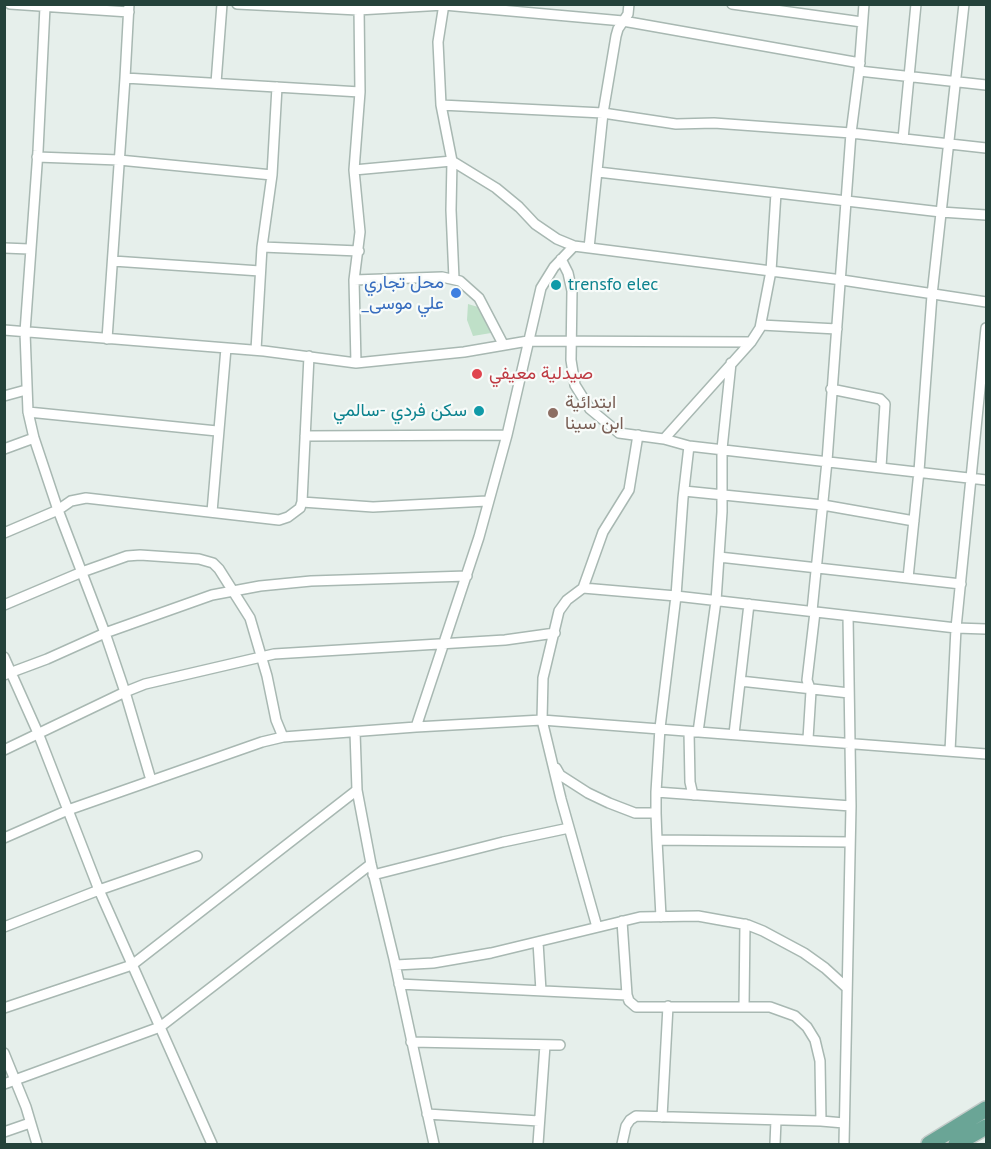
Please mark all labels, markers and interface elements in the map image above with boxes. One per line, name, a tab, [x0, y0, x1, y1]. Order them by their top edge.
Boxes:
place label: محل تجاري _علي موسى	[362, 272, 444, 314]
place label: trensfo elec	[568, 274, 658, 296]
marker: trensfo elec	[549, 278, 563, 292]
marker: محل تجاري _علي موسى	[449, 286, 463, 300]
place label: صيدلية معيفي	[489, 363, 593, 385]
marker: صيدلية معيفي	[470, 367, 484, 381]
place label: ابتدائية ابن سينا	[565, 392, 624, 434]
place label: سكن فردي -سالمي	[333, 400, 467, 422]
marker: سكن فردي -سالمي	[472, 404, 486, 418]
marker: ابتدائية ابن سينا	[546, 406, 560, 420]

